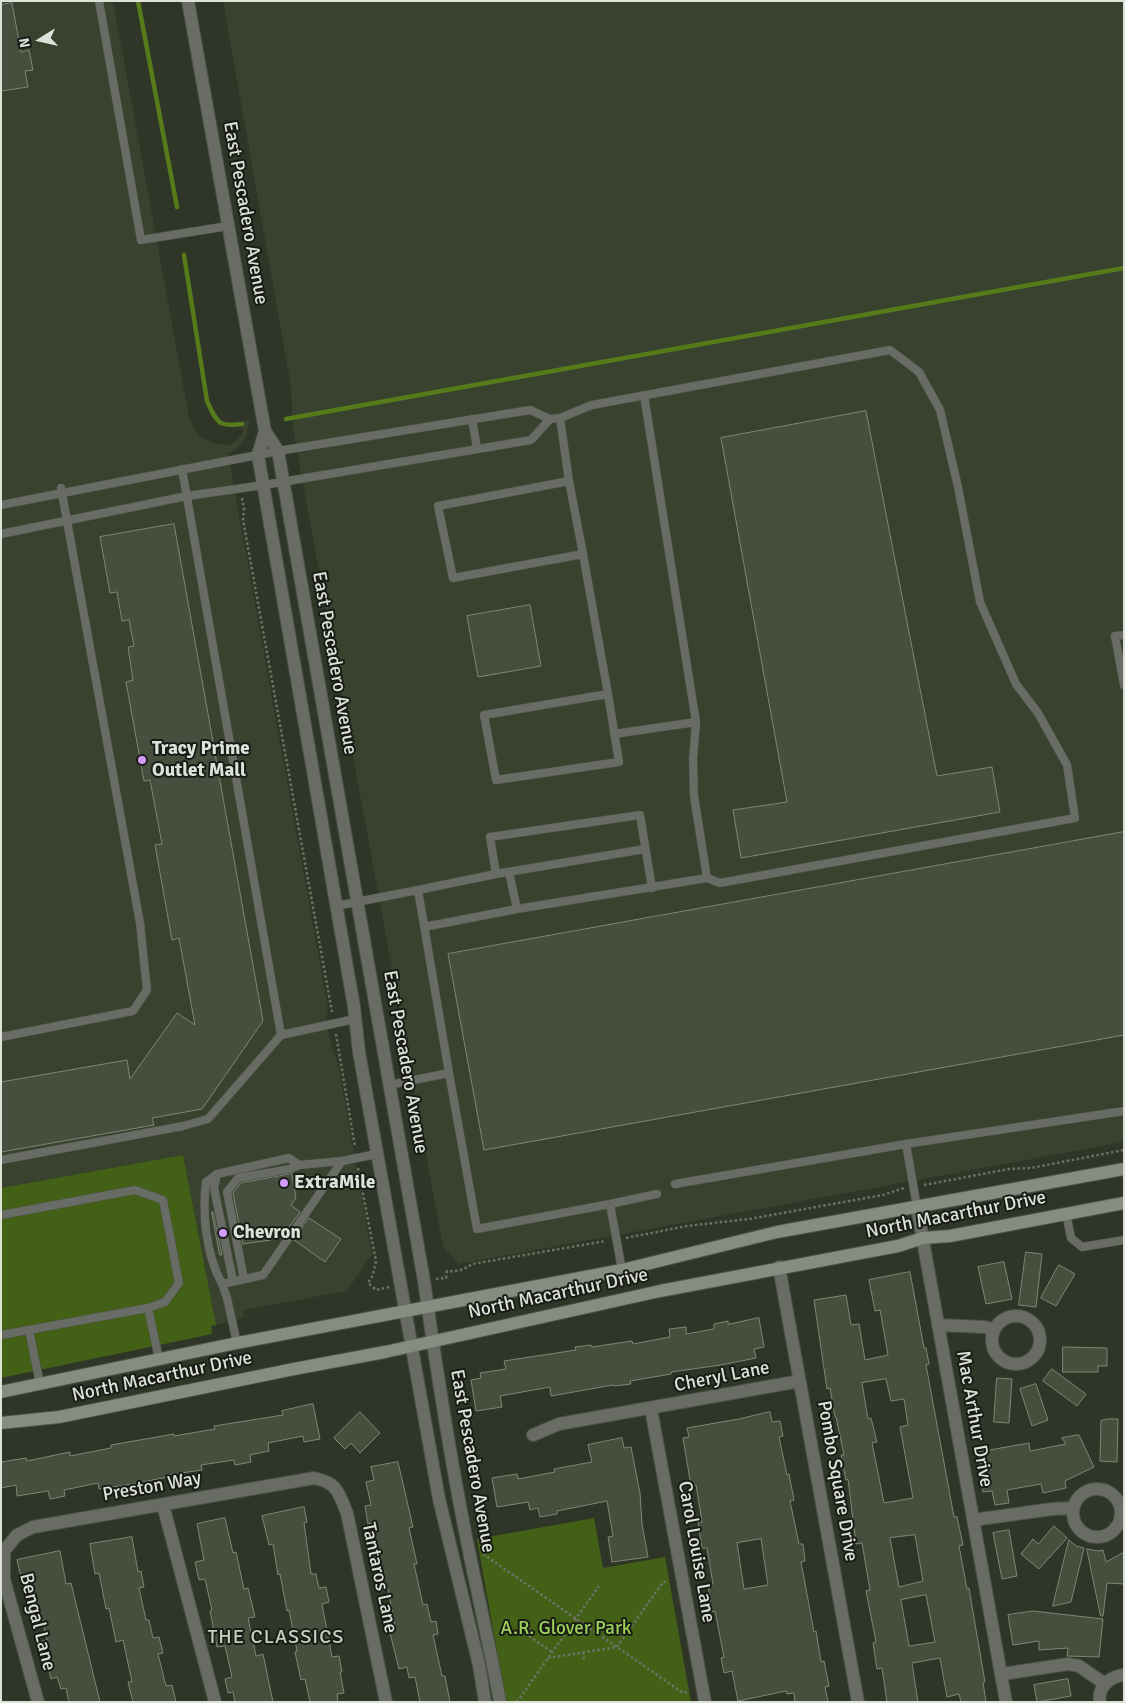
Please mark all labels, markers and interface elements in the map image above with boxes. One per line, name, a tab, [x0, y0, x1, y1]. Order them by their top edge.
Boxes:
north arrow	[15, 15, 65, 65]
text: N	[16, 36, 34, 49]
street label: East Pescadero Avenue	[218, 120, 272, 306]
street label: East Pescadero Avenue	[307, 570, 361, 756]
place label: Tracy Prime Outlet Mall	[152, 738, 250, 782]
marker: Tracy Prime Outlet Mall	[136, 754, 148, 766]
street label: East Pescadero Avenue	[378, 969, 432, 1155]
place label: ExtraMile	[294, 1172, 375, 1194]
marker: ExtraMile	[278, 1177, 290, 1189]
street label: North Macarthur Drive	[864, 1186, 1048, 1244]
place label: Chevron	[233, 1222, 301, 1244]
marker: Chevron	[217, 1227, 229, 1239]
street label: North Macarthur Drive	[466, 1264, 650, 1324]
street label: North Macarthur Drive	[70, 1347, 254, 1407]
street label: Mac Arthur Drive	[951, 1349, 997, 1489]
street label: Cheryl Lane	[672, 1357, 772, 1397]
street label: East Pescadero Avenue	[445, 1368, 499, 1554]
street label: Pombo Square Drive	[812, 1399, 862, 1563]
street label: Preston Way	[101, 1467, 203, 1507]
street label: Carol Louise Lane	[672, 1479, 720, 1625]
street label: Tantaros Lane	[356, 1521, 402, 1635]
street label: Bengal Lane	[14, 1571, 60, 1673]
park label: A.R. Glover Park	[501, 1618, 631, 1640]
district label: THE CLASSICS	[206, 1626, 346, 1650]

